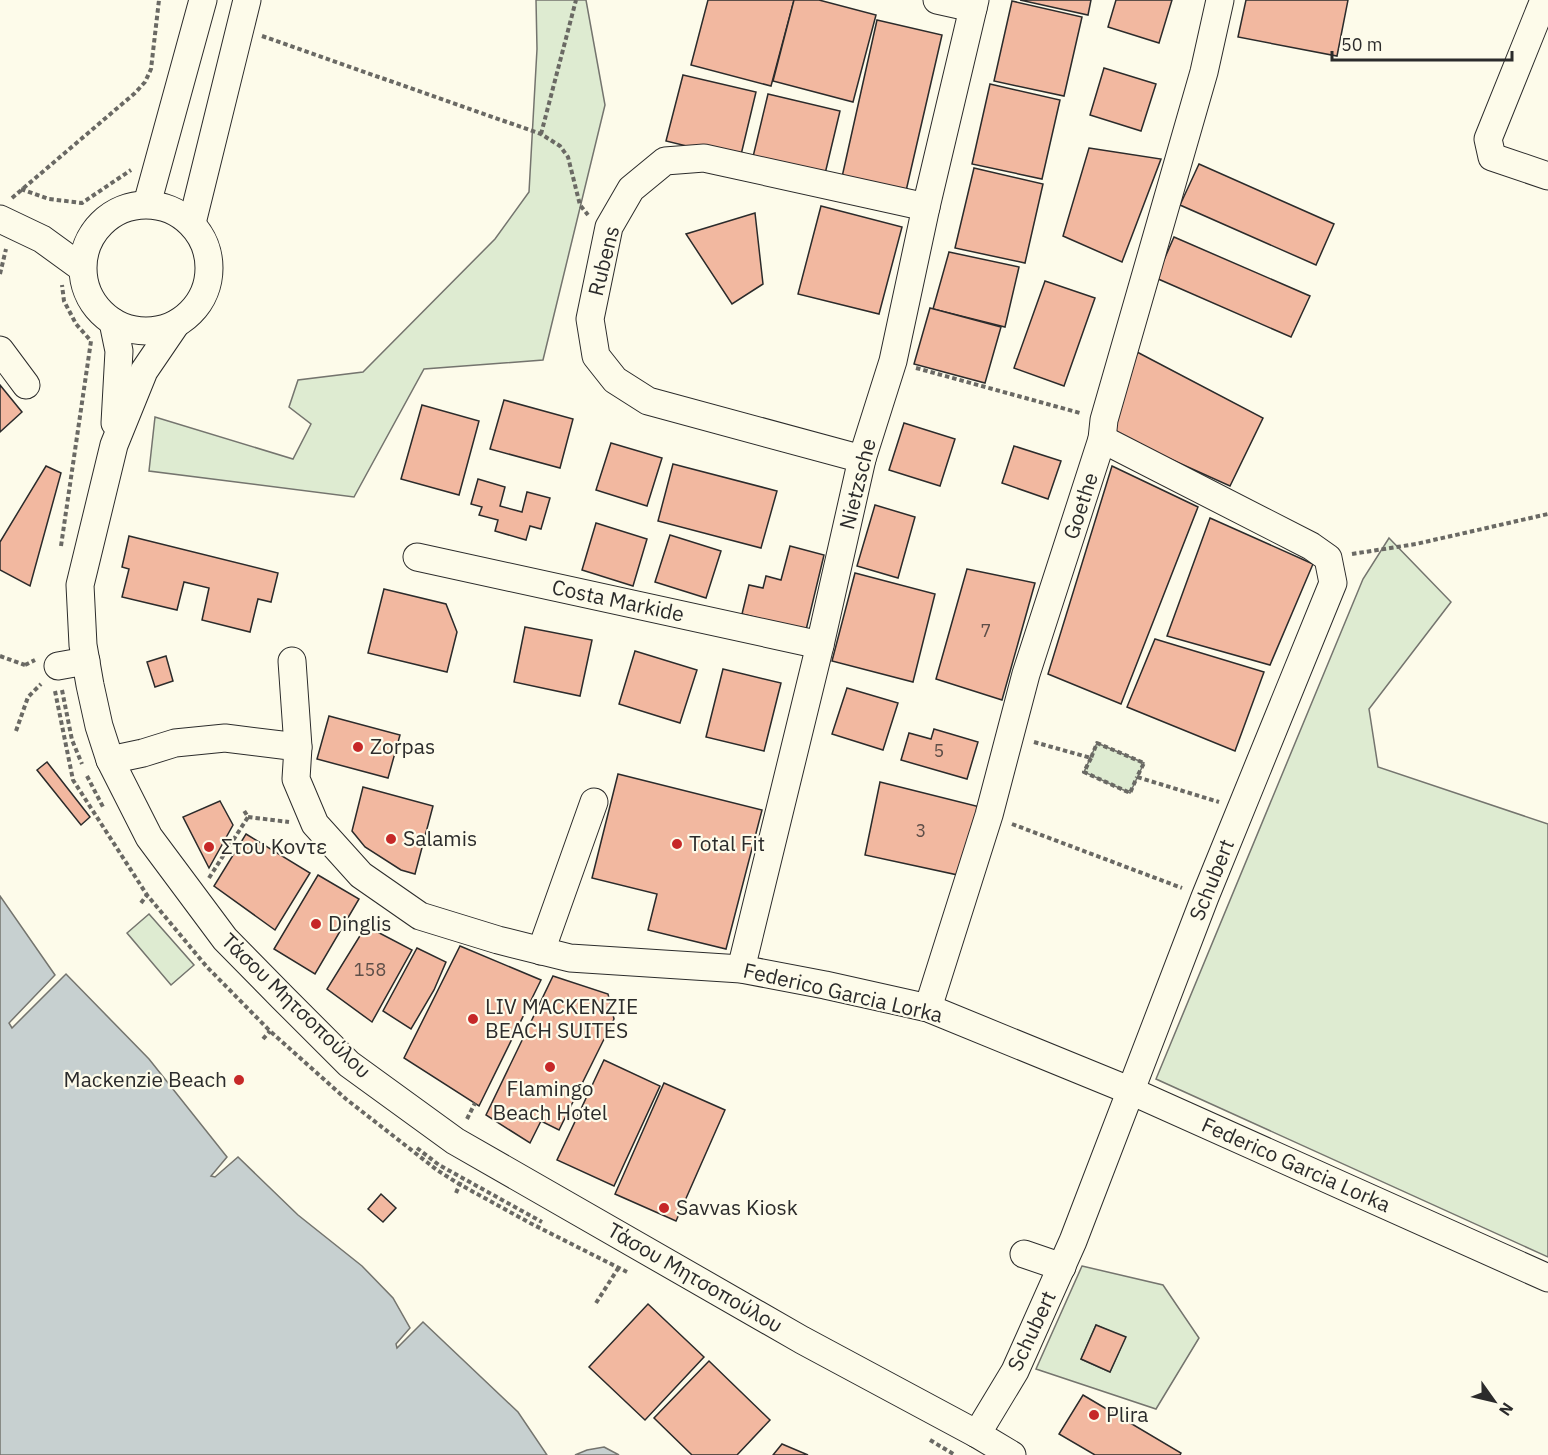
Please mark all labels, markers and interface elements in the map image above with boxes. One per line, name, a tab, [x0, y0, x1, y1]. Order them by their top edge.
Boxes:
scale bar	[1332, 24, 1512, 62]
text: 50 m	[1341, 33, 1383, 56]
street label: Rubens	[581, 223, 625, 299]
street label: Nietzsche	[832, 435, 882, 532]
street label: Goethe	[1056, 469, 1104, 543]
street label: Costa Markide	[550, 572, 687, 628]
house number: 7	[981, 619, 991, 642]
place label: Zorpas	[370, 732, 435, 760]
house number: 5	[934, 739, 944, 762]
marker: Zorpas	[351, 740, 365, 754]
house number: 3	[916, 819, 926, 842]
place label: Salamis	[403, 824, 477, 852]
place label: Total Fit	[689, 829, 765, 857]
place label: Στου Κοντε	[221, 832, 327, 860]
marker: Salamis	[384, 832, 398, 846]
street label: Schubert	[1182, 835, 1240, 925]
marker: Total Fit	[670, 837, 684, 851]
marker: Στου Κοντε	[202, 840, 216, 854]
place label: Dinglis	[328, 909, 392, 937]
marker: Dinglis	[309, 917, 323, 931]
street label: Τάσου Μητσοπούλου	[216, 926, 378, 1084]
street label: Federico Garcia Lorka	[741, 955, 946, 1029]
house number: 158	[354, 958, 386, 981]
place label: LIV MACKENZIE BEACH SUITES	[485, 992, 638, 1044]
marker: LIV MACKENZIE BEACH SUITES	[466, 1012, 480, 1026]
marker: Flamingo Beach Hotel	[543, 1060, 557, 1074]
place label: Mackenzie Beach	[64, 1065, 227, 1093]
marker: Mackenzie Beach	[232, 1073, 246, 1087]
place label: Flamingo Beach Hotel	[492, 1074, 608, 1126]
street label: Federico Garcia Lorka	[1198, 1110, 1395, 1218]
place label: Savvas Kiosk	[676, 1193, 798, 1221]
marker: Savvas Kiosk	[657, 1201, 671, 1215]
street label: Τάσου Μητσοπούλου	[603, 1216, 788, 1339]
street label: Schubert	[1000, 1286, 1062, 1375]
north arrow	[1464, 1371, 1524, 1431]
text: N	[1495, 1399, 1518, 1420]
place label: Plira	[1106, 1400, 1149, 1428]
marker: Plira	[1087, 1408, 1101, 1422]

